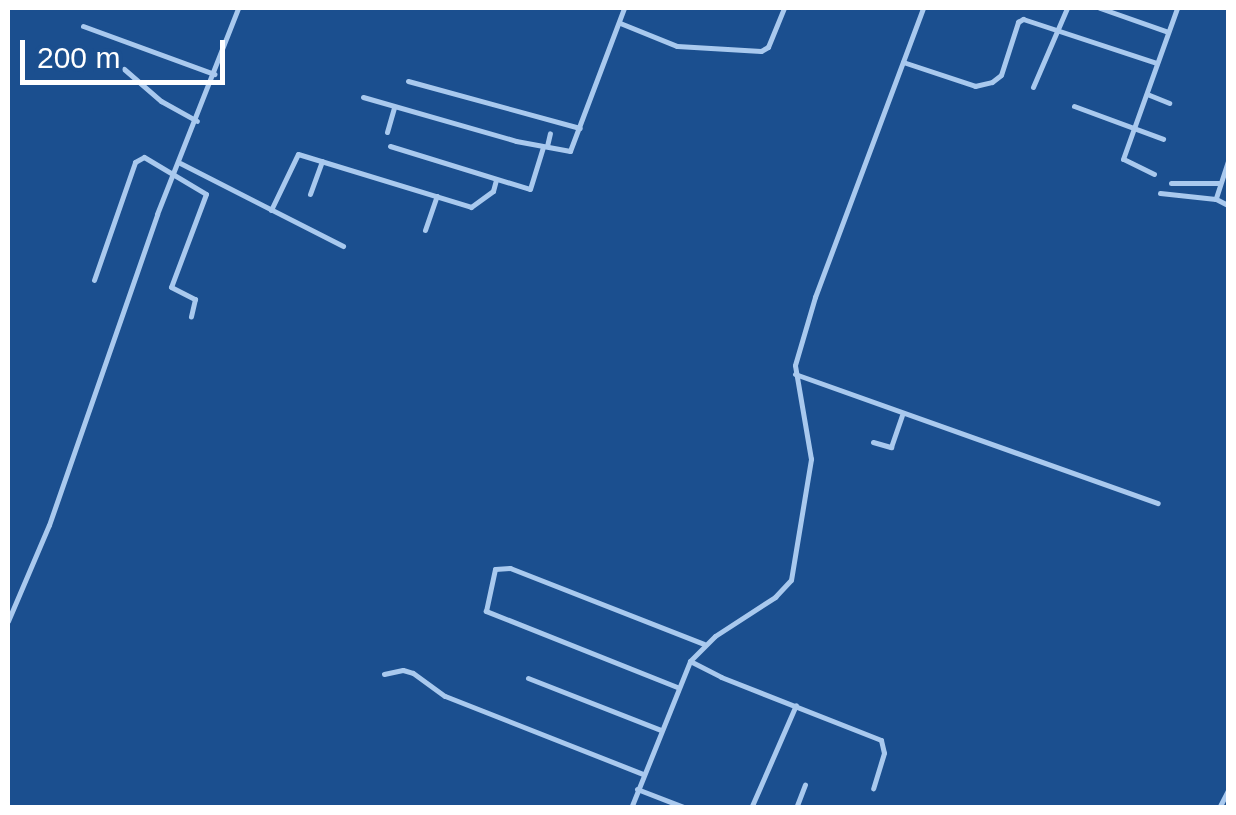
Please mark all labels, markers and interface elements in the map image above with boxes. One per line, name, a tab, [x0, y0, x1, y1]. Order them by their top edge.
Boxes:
scale bar	[25, 20, 230, 82]
text: 200 m	[37, 41, 120, 74]

